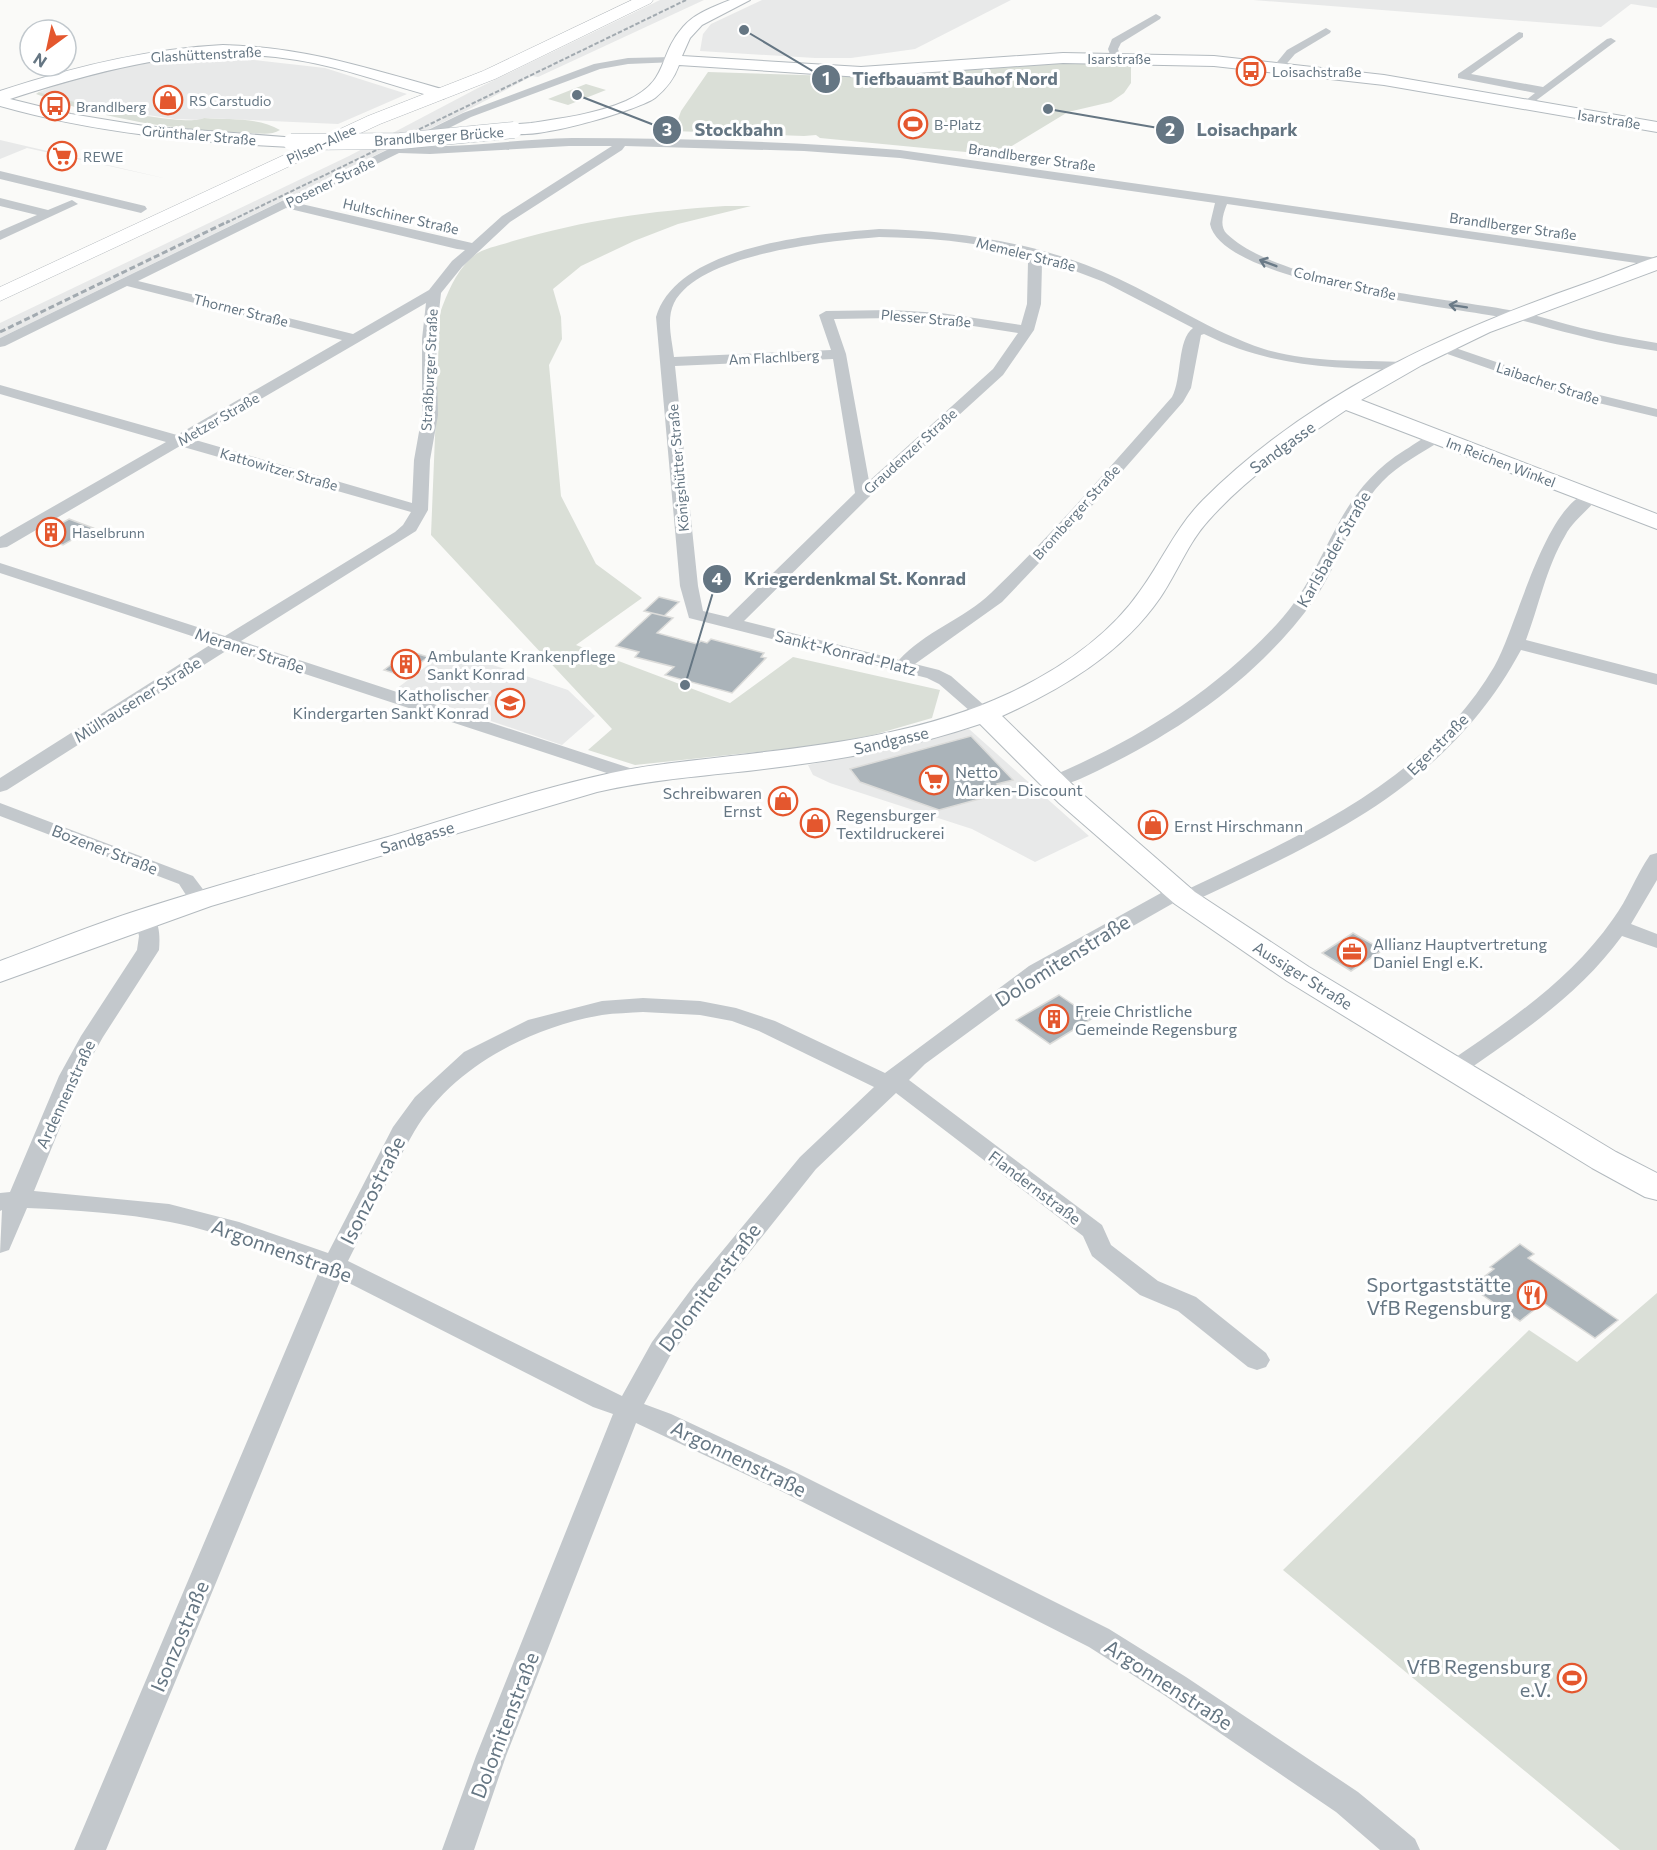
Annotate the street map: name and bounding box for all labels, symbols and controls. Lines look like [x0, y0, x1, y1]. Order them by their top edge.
north arrow [18, 18, 78, 78]
street label: Glashüttenstraße [150, 43, 262, 65]
text: N [29, 50, 50, 72]
street label: Isarstraße [1087, 50, 1151, 67]
bus stop icon: Loisachstraße [1235, 55, 1267, 87]
callout: Tiefbauamt Bauhof Nord [811, 61, 1070, 97]
place label: Loisachstraße [1272, 63, 1361, 80]
text: 1 [822, 67, 830, 89]
text: Tiefbauamt Bauhof Nord [852, 67, 1058, 89]
shop icon: RS Carstudio [152, 84, 184, 116]
bus stop icon: Brandlberg [39, 90, 71, 122]
place label: RS Carstudio [189, 92, 271, 109]
place label: Brandlberg [76, 98, 147, 115]
street label: Isarstraße [1576, 106, 1642, 132]
sports icon: B-Platz [897, 108, 929, 140]
callout: Stockbahn [652, 112, 795, 148]
callout: Loisachpark [1155, 112, 1310, 148]
place label: B-Platz [934, 116, 981, 133]
text: 3 [662, 118, 672, 140]
text: Stockbahn [695, 118, 783, 140]
text: 2 [1165, 118, 1175, 140]
text: Loisachpark [1196, 118, 1298, 140]
street label: Pilsen-Allee [283, 120, 359, 168]
street label: Grünthaler Straße [141, 122, 257, 148]
street label: Brandlberger Brücke [374, 123, 504, 149]
supermarket icon: REWE [46, 140, 78, 172]
street label: Brandlberger Straße [967, 140, 1097, 174]
place label: REWE [83, 148, 123, 165]
street label: Posener Straße [283, 153, 377, 211]
street label: Hultschiner Straße [341, 194, 461, 238]
street label: Brandlberger Straße [1448, 209, 1578, 243]
street label: Memeler Straße [974, 233, 1078, 275]
one-way arrow [1259, 256, 1278, 267]
street label: Colmarer Straße [1292, 263, 1398, 303]
street label: Thorner Straße [192, 290, 290, 330]
one-way arrow [1448, 300, 1468, 311]
street label: Plesser Straße [880, 306, 972, 330]
street label: Straßburger Straße [417, 308, 441, 432]
street label: Am Flachlberg [728, 346, 820, 368]
street label: Laibacher Straße [1494, 358, 1602, 408]
street label: Metzer Straße [174, 389, 262, 449]
street label: Königshütter Straße [664, 403, 692, 533]
street label: Graudenzer Straße [860, 405, 960, 497]
street label: Sandgasse [1246, 417, 1318, 477]
street label: Im Reichen Winkel [1444, 433, 1558, 491]
street label: Kattowitzer Straße [218, 444, 340, 494]
street label: Bromberger Straße [1029, 461, 1123, 563]
street label: Karlsbader Straße [1292, 488, 1374, 610]
building icon: Haselbrunn [35, 516, 67, 548]
place label: Haselbrunn [72, 524, 145, 541]
callout: Kriegerdenkmal St. Konrad [702, 561, 978, 597]
text: 4 [711, 567, 723, 589]
text: Kriegerdenkmal St. Konrad [744, 567, 966, 589]
street label: Meraner Straße [193, 623, 307, 677]
street label: Sankt-Konrad-Platz [773, 625, 919, 679]
place label: Ambulante Krankenpflege Sankt Konrad [427, 646, 616, 683]
building icon: Ambulante Krankenpflege Sankt Konrad [390, 648, 422, 680]
street label: Mülhausener Straße [70, 652, 204, 746]
place label: Katholischer Kindergarten Sankt Konrad [293, 685, 490, 722]
school or university icon: Katholischer Kindergarten Sankt Konrad [494, 687, 526, 719]
street label: Egerstraße [1402, 709, 1472, 779]
street label: Sandgasse [852, 722, 930, 758]
place label: Netto Marken-Discount [955, 762, 1083, 799]
supermarket icon: Netto Marken-Discount [918, 764, 950, 796]
place label: Schreibwaren Ernst [663, 783, 762, 820]
shop icon: Schreibwaren Ernst [767, 785, 799, 817]
place label: Regensburger Textildruckerei [836, 805, 945, 842]
shop icon: Regensburger Textildruckerei [799, 807, 831, 839]
shop icon: Ernst Hirschmann [1137, 809, 1169, 841]
place label: Ernst Hirschmann [1174, 816, 1303, 835]
street label: Sandgasse [378, 817, 456, 857]
street label: Bozener Straße [49, 820, 161, 878]
street label: Dolomitenstraße [990, 909, 1134, 1011]
place label: Allianz Hauptvertretung Daniel Engl e.K. [1373, 934, 1547, 971]
office icon: Allianz Hauptvertretung Daniel Engl e.K. [1336, 936, 1368, 968]
street label: Aussiger Straße [1250, 937, 1356, 1013]
place label: Freie Christliche Gemeinde Regensburg [1075, 1001, 1237, 1038]
building icon: Freie Christliche Gemeinde Regensburg [1038, 1003, 1070, 1035]
street label: Ardennenstraße [32, 1037, 98, 1151]
street label: Isonzostraße [335, 1132, 409, 1248]
street label: Flandernstraße [985, 1146, 1085, 1228]
street label: Argonnenstraße [209, 1214, 355, 1286]
street label: Dolomitenstraße [653, 1218, 765, 1356]
place label: Sportgaststätte VfB Regensburg [1366, 1272, 1511, 1319]
restaurant icon: Sportgaststätte VfB Regensburg [1516, 1279, 1548, 1311]
street label: Argonnenstraße [667, 1415, 811, 1501]
street label: Isonzostraße [145, 1577, 213, 1695]
street label: Argonnenstraße [1101, 1634, 1237, 1734]
street label: Dolomitenstraße [465, 1649, 543, 1801]
place label: VfB Regensburg e.V. [1407, 1654, 1551, 1701]
sports icon: VfB Regensburg e.V. [1556, 1662, 1588, 1694]

